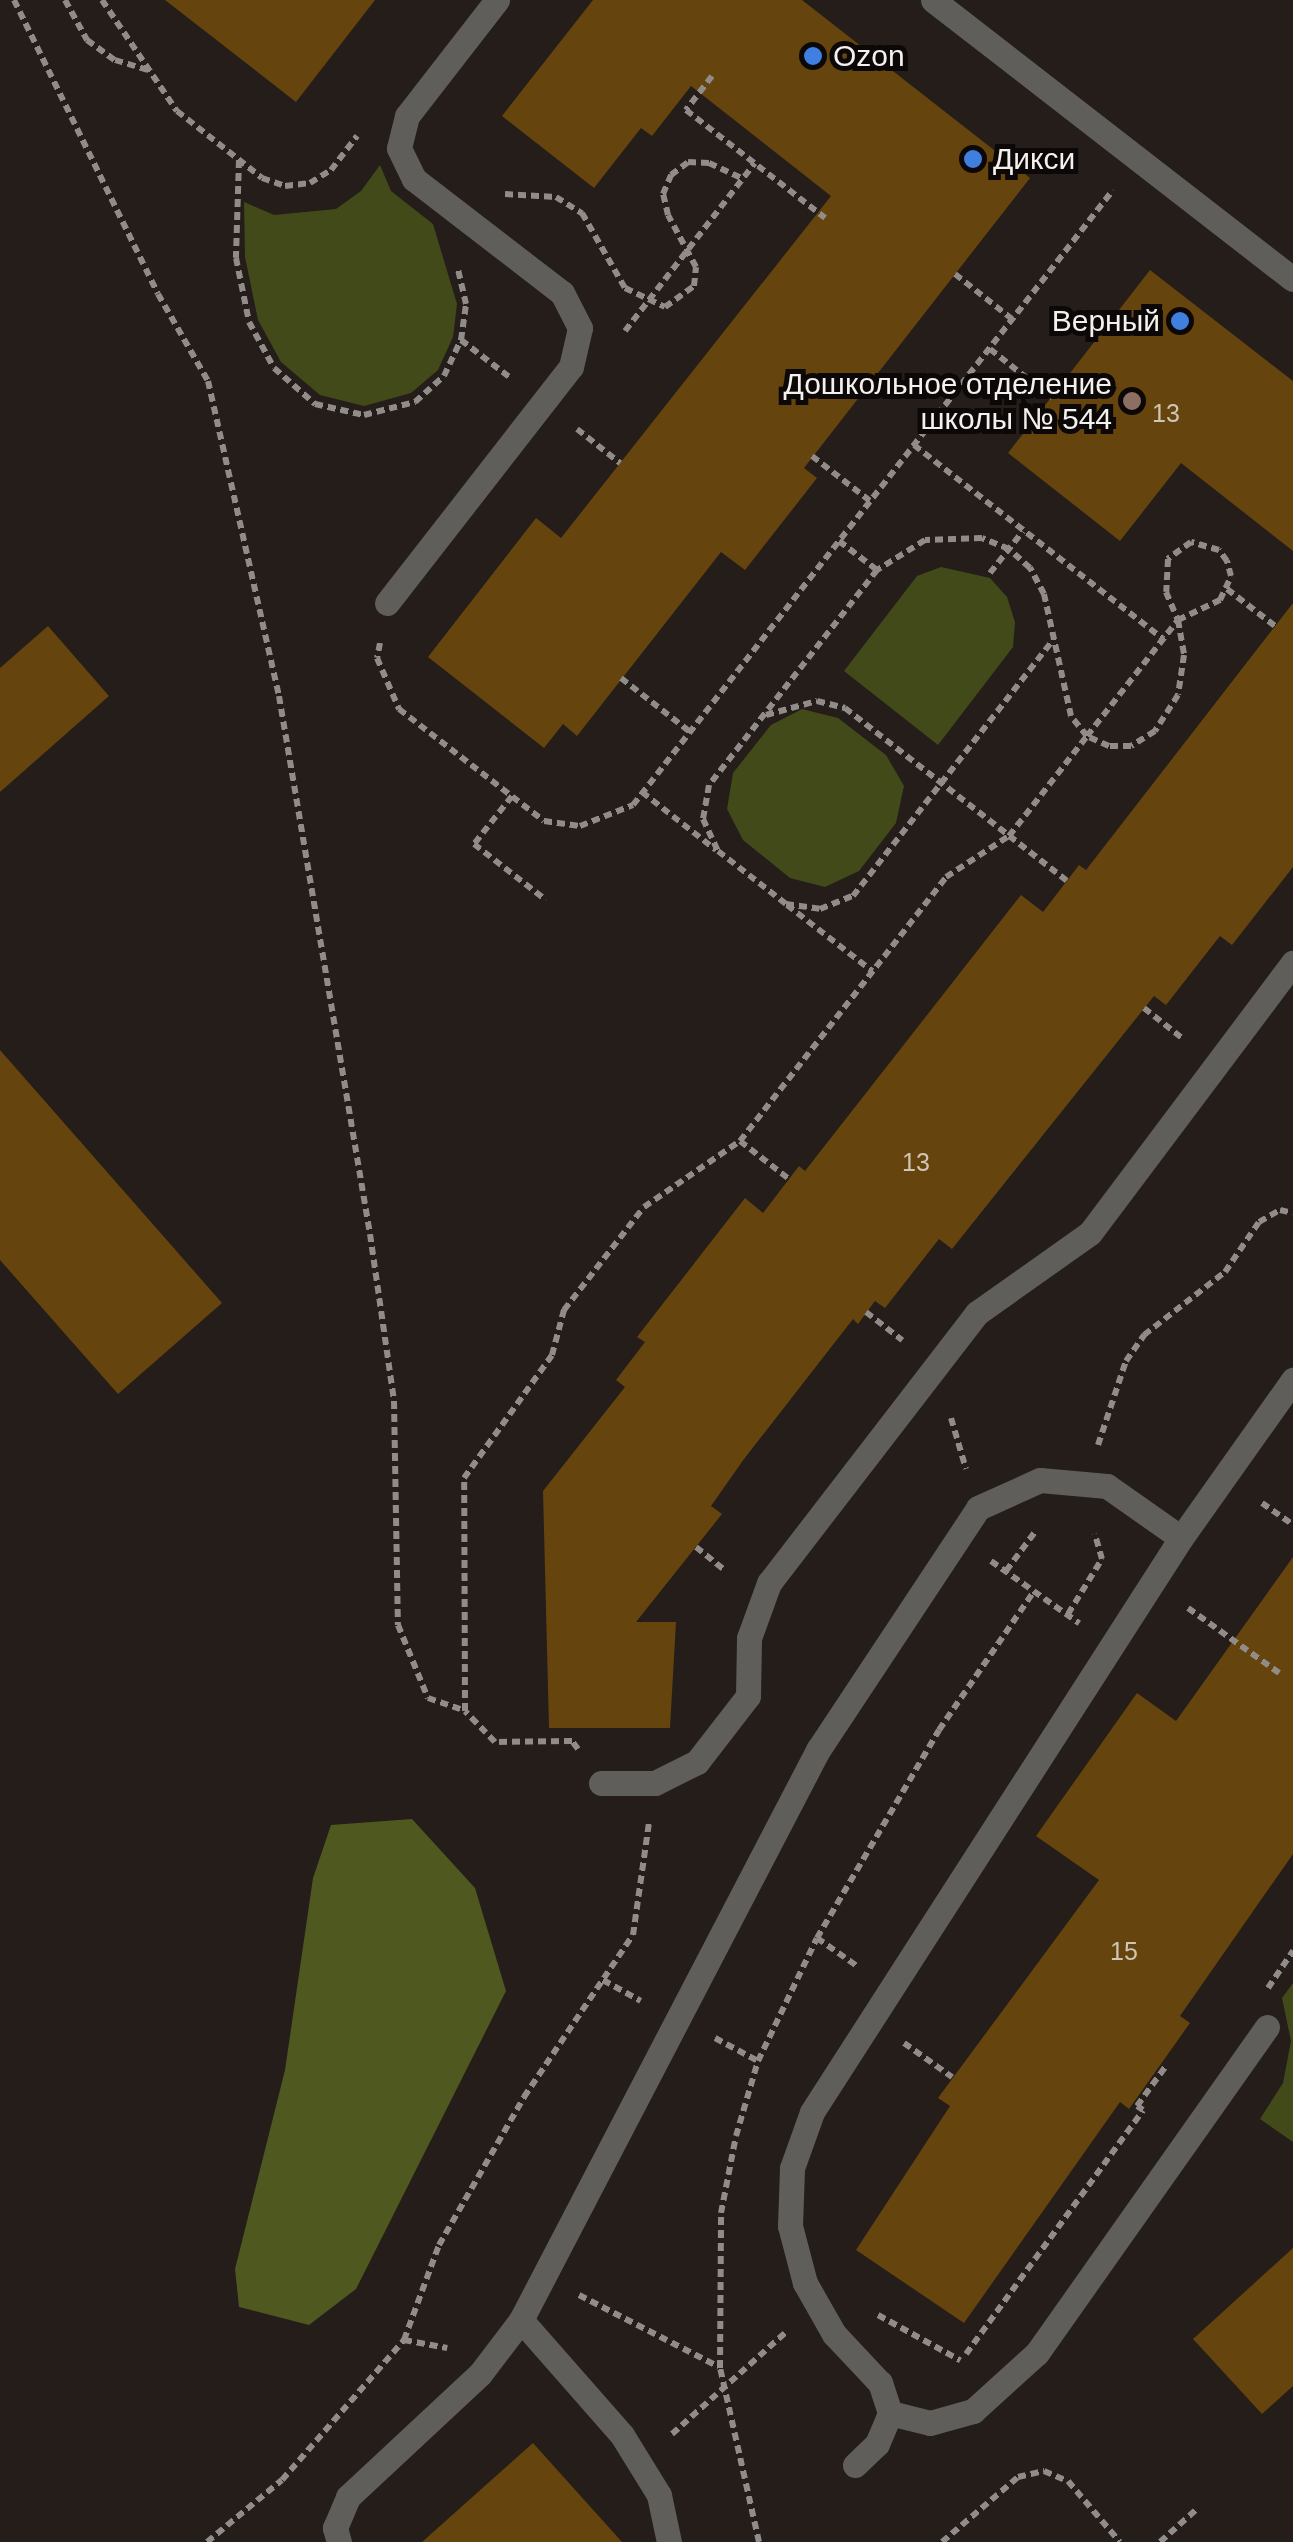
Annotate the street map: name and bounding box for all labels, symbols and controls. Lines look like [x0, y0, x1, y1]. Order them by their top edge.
place label: Ozon [833, 38, 905, 74]
marker: Ozon [802, 45, 824, 67]
place label: Дикси [993, 141, 1075, 177]
marker: Дикси [962, 148, 984, 170]
place label: Верный [1052, 303, 1160, 339]
marker: Верный [1169, 310, 1191, 332]
place label: Дошкольное отделение школы № 544 [784, 366, 1112, 436]
marker: Дошкольное отделение школы № 544 [1121, 390, 1143, 412]
house number: 13 [1152, 398, 1180, 428]
house number: 13 [902, 1147, 930, 1177]
house number: 15 [1110, 1936, 1138, 1966]

